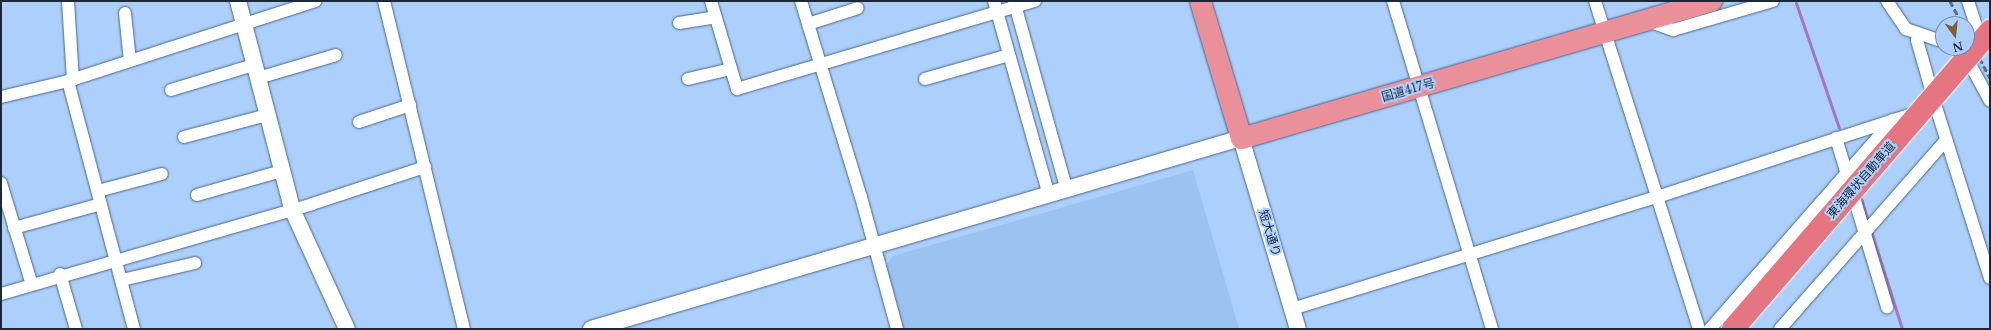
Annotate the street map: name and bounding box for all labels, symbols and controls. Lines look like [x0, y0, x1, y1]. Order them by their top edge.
north arrow [1935, 16, 1975, 56]
text: N [1951, 39, 1965, 55]
street label: 国道417号 [1380, 76, 1436, 104]
street label: 東海環状自動車道 [1824, 139, 1898, 221]
street label: 短大通り [1256, 208, 1284, 258]

